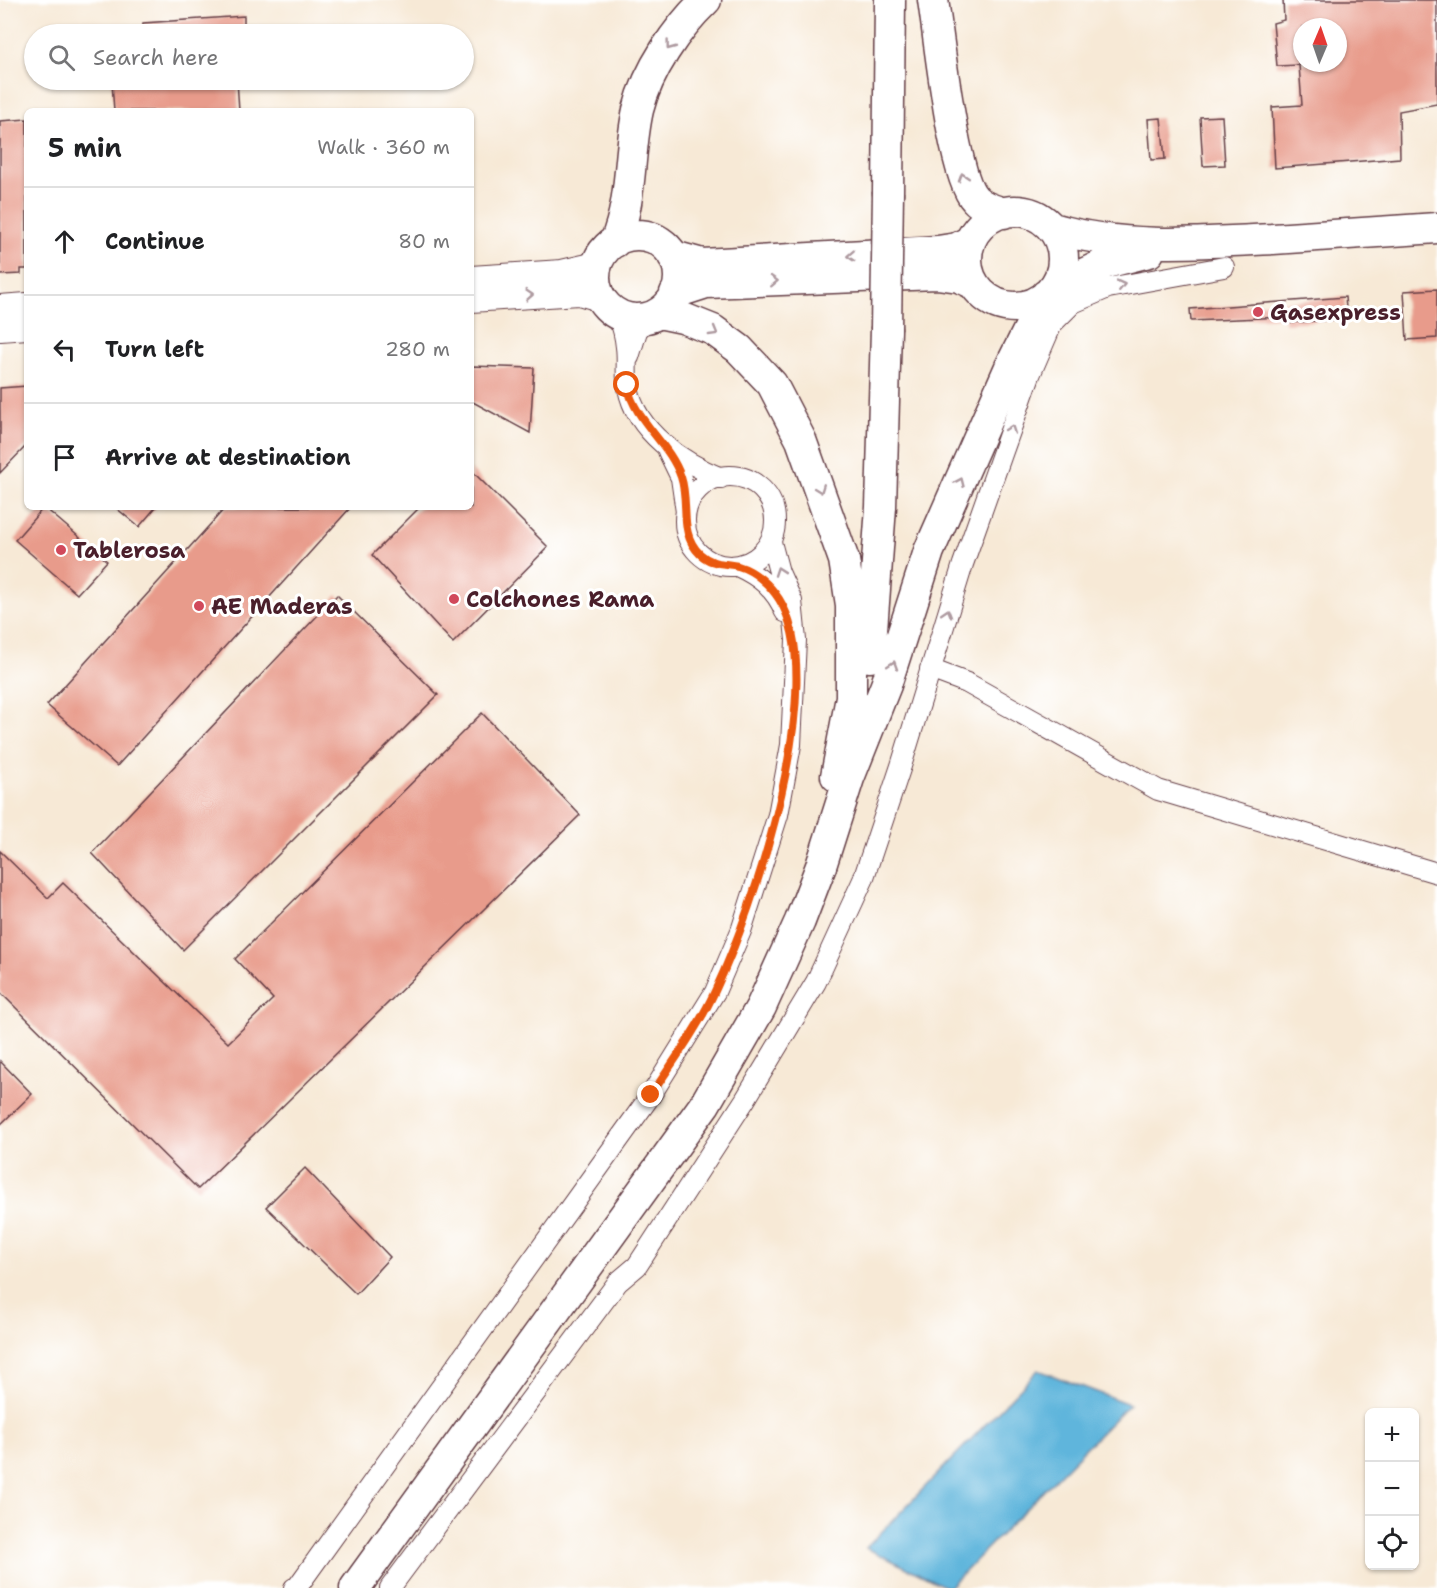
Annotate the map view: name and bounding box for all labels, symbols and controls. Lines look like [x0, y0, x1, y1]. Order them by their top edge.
north arrow [1293, 18, 1347, 72]
search box [24, 24, 474, 90]
one-way arrow [666, 39, 677, 50]
icon: search [45, 41, 78, 74]
text: Search here [93, 43, 219, 72]
text: 5 min [48, 130, 122, 165]
text: Walk · 360 m [317, 134, 450, 160]
one-way arrow [958, 172, 970, 183]
icon: ahead [48, 225, 81, 258]
text: Continue [105, 227, 205, 256]
text: 80 m [398, 228, 450, 254]
one-way arrow [846, 249, 855, 262]
one-way arrow [770, 274, 779, 287]
one-way arrow [1116, 279, 1126, 292]
one-way arrow [525, 289, 534, 302]
place label: Gasexpress [1270, 298, 1401, 327]
marker: Gasexpress [1251, 305, 1265, 319]
one-way arrow [708, 324, 718, 336]
icon: left [48, 333, 81, 366]
text: Turn left [105, 335, 204, 364]
text: 280 m [385, 336, 450, 362]
route start [613, 371, 639, 397]
one-way arrow [1003, 424, 1016, 435]
icon: arrive [48, 441, 81, 474]
text: Arrive at destination [105, 443, 351, 472]
one-way arrow [952, 477, 964, 488]
one-way arrow [813, 483, 825, 494]
place label: Tablerosa [73, 536, 185, 565]
marker: Tablerosa [54, 543, 68, 557]
one-way arrow [774, 566, 787, 576]
place label: Colchones Rama [466, 585, 654, 614]
place label: AE Maderas [211, 592, 353, 621]
marker: Colchones Rama [447, 592, 461, 606]
marker: AE Maderas [192, 599, 206, 613]
one-way arrow [940, 609, 952, 619]
one-way arrow [886, 660, 898, 671]
route end [637, 1081, 663, 1107]
map controls [1365, 1408, 1419, 1570]
button: + [1365, 1408, 1419, 1462]
button: − [1365, 1462, 1419, 1516]
button: locate [1365, 1516, 1419, 1570]

